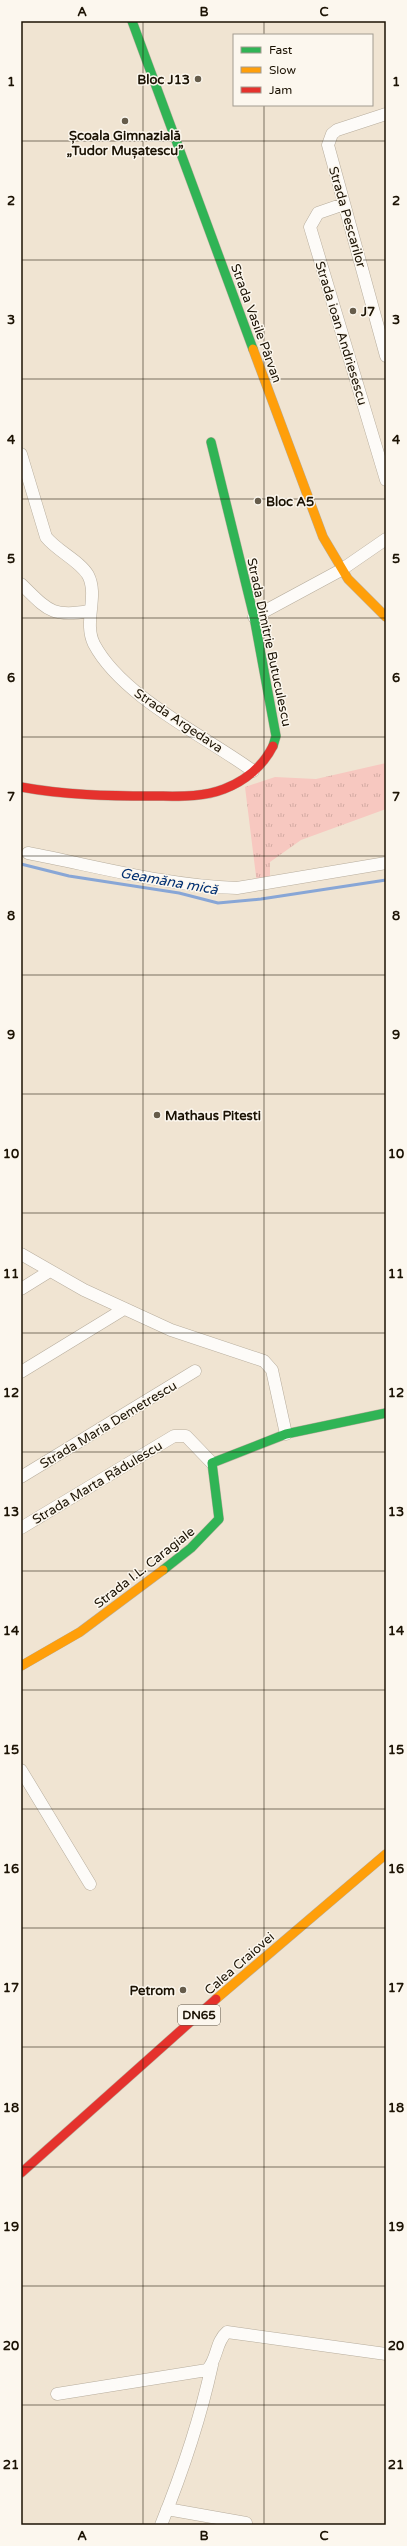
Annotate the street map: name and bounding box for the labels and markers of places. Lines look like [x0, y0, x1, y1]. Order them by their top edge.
place label: Bloc J13 [137, 72, 190, 88]
marker: Bloc J13 [193, 74, 203, 84]
marker: Școala Gimnazială „Tudor Mușatescu” [120, 116, 130, 126]
place label: Școala Gimnazială „Tudor Mușatescu” [67, 128, 184, 159]
place label: J7 [360, 304, 375, 320]
marker: J7 [348, 306, 358, 316]
place label: Bloc A5 [266, 494, 314, 510]
marker: Bloc A5 [253, 496, 263, 506]
place label: Mathaus Pitesti [165, 1108, 261, 1124]
marker: Mathaus Pitesti [152, 1110, 162, 1120]
place label: Petrom [129, 1983, 175, 1999]
marker: Petrom [178, 1985, 188, 1995]

